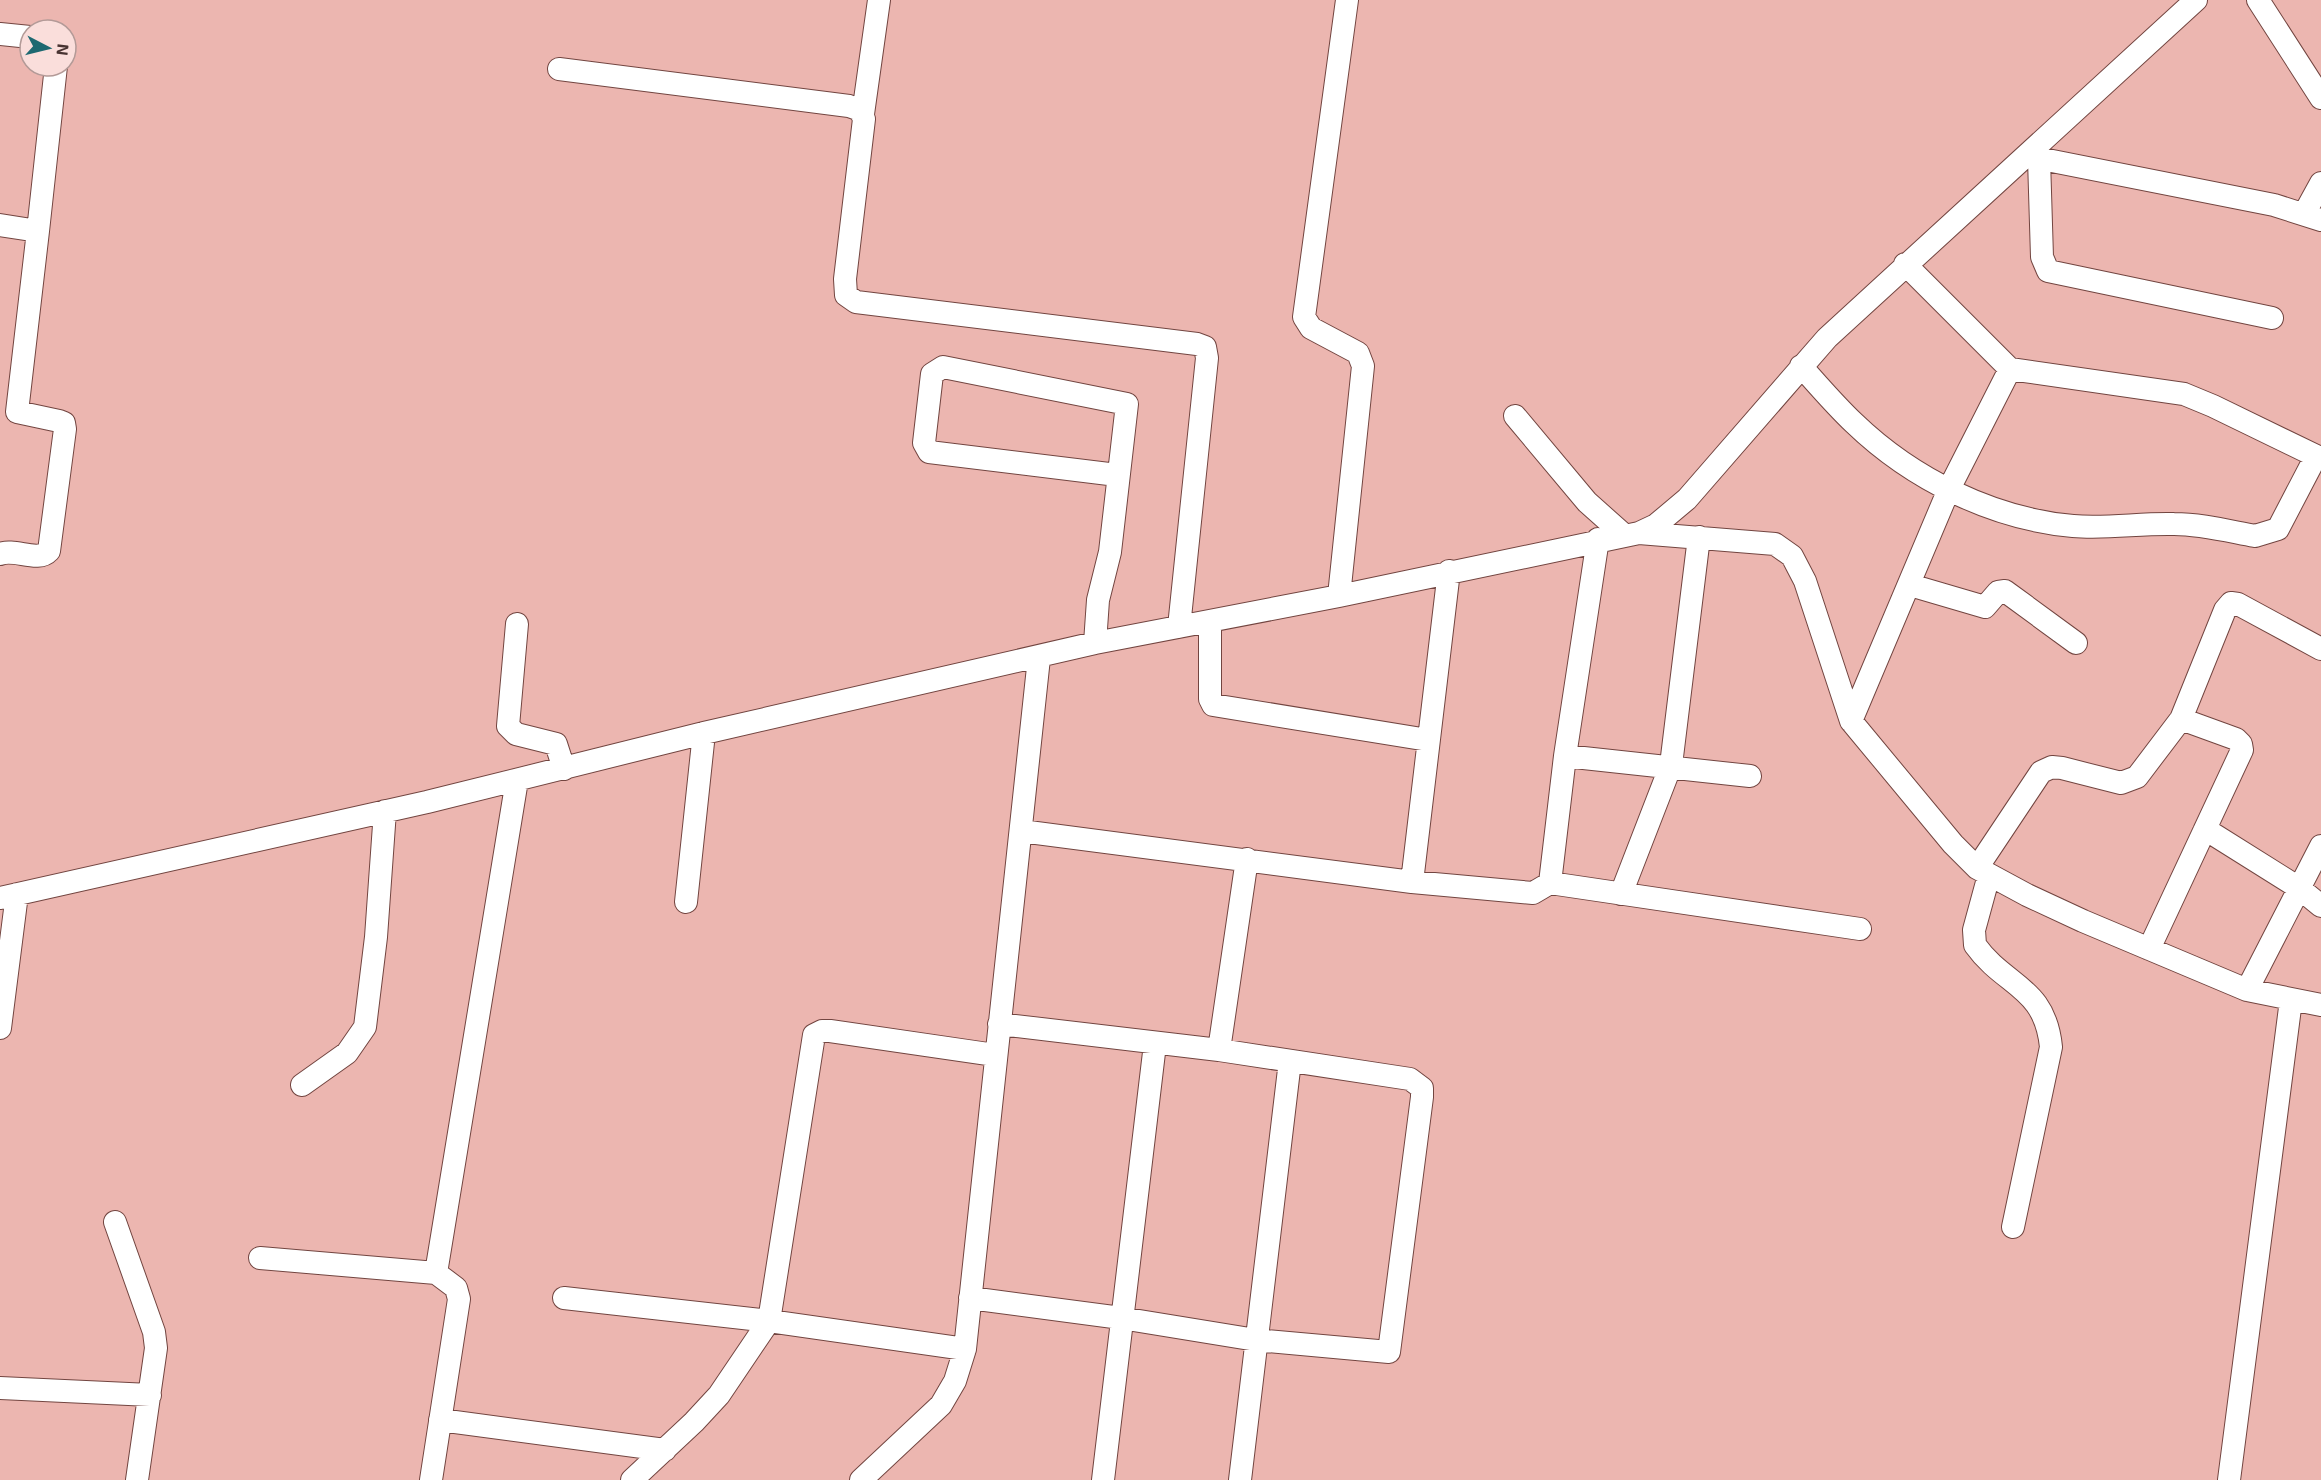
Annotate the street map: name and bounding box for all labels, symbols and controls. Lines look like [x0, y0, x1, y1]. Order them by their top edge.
north arrow [18, 18, 78, 78]
text: N [53, 43, 74, 57]

